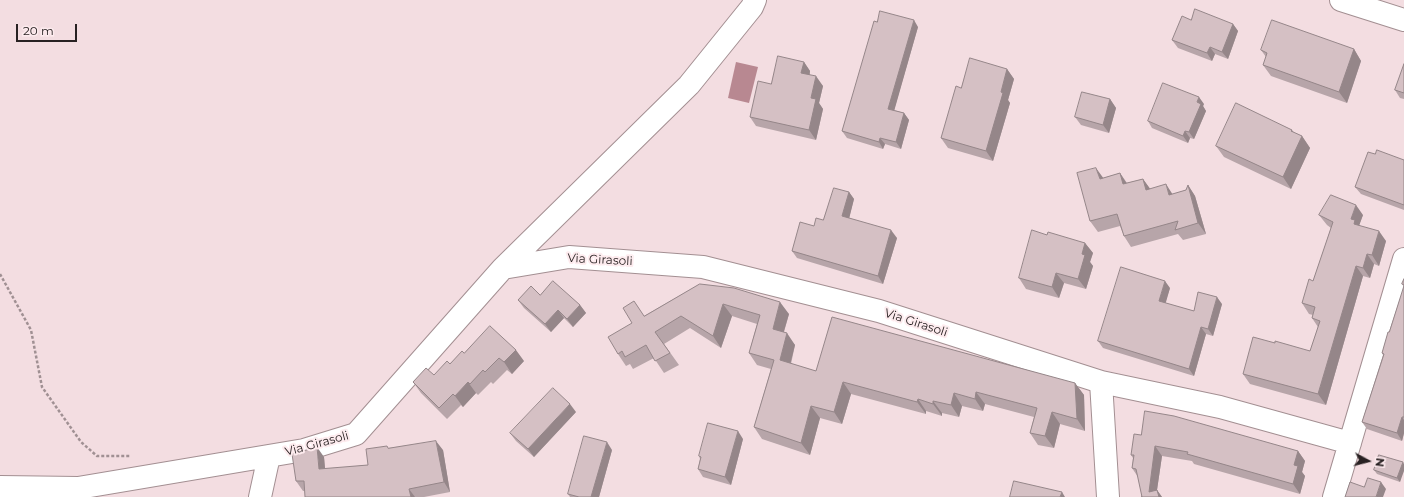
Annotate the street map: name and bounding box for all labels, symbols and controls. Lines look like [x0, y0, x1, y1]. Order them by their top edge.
scale bar [18, 16, 79, 42]
text: 20 m [23, 23, 54, 38]
street label: Via Girasoli [567, 251, 633, 269]
street label: Via Girasoli [883, 306, 949, 340]
street label: Via Girasoli [284, 429, 350, 459]
north arrow [1348, 441, 1388, 481]
text: N [1372, 457, 1387, 468]

